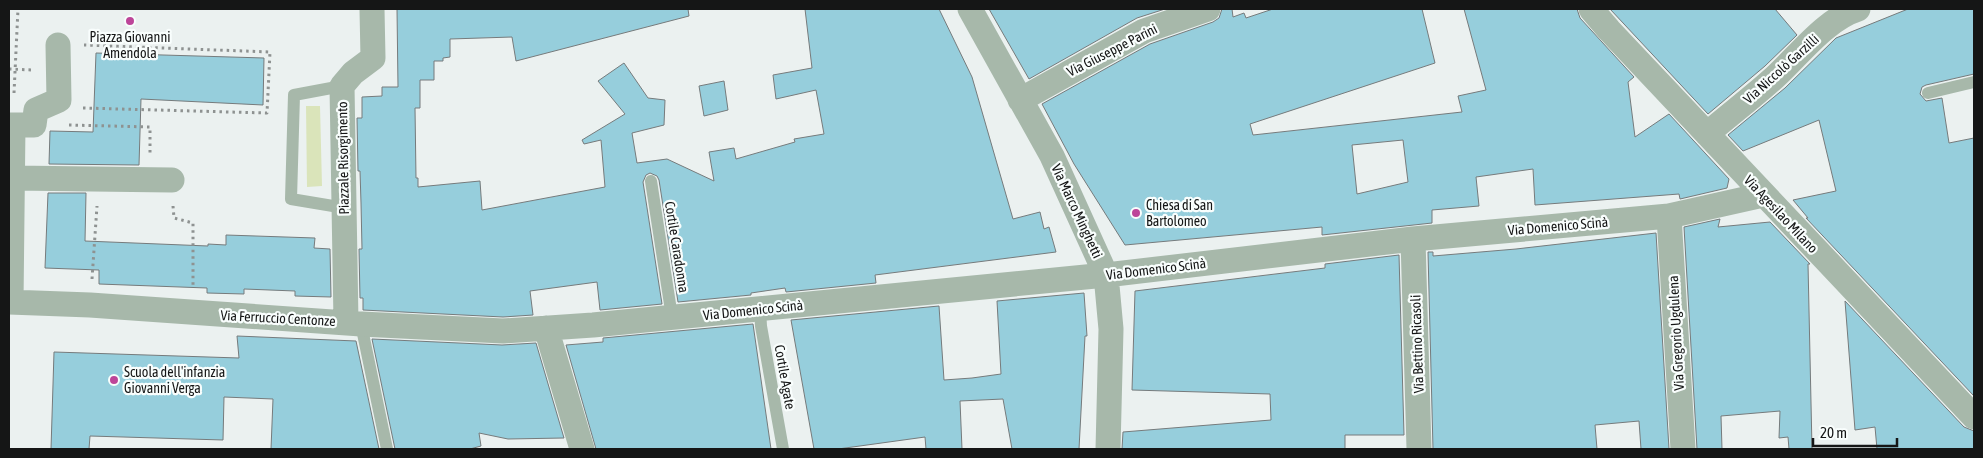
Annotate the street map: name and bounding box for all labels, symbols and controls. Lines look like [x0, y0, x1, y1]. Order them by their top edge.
marker: Piazza Giovanni Amendola [124, 15, 136, 27]
street label: Via Giuseppe Parini [1064, 20, 1160, 80]
place label: Piazza Giovanni Amendola [90, 29, 170, 61]
street label: Via Niccolò Garzilli [1740, 31, 1822, 107]
street label: Piazzale Risorgimento [334, 101, 352, 215]
street label: Via Marco Minghetti [1048, 161, 1106, 261]
street label: Via Agesilao Milano [1741, 172, 1821, 256]
place label: Chiesa di San Bartolomeo [1146, 197, 1213, 229]
street label: Cortile Caradonna [662, 200, 692, 294]
marker: Chiesa di San Bartolomeo [1130, 207, 1142, 219]
street label: Via Domenico Scinà [1507, 214, 1609, 238]
street label: Via Domenico Scinà [1105, 255, 1207, 283]
street label: Via Gregorio Ugdulena [1665, 275, 1687, 391]
street label: Via Bettino Ricasoli [1407, 295, 1427, 393]
street label: Via Domenico Scinà [702, 297, 804, 323]
street label: Via Ferruccio Centonze [220, 307, 336, 329]
street label: Cortile Agate [771, 343, 799, 411]
place label: Scuola dell'infanzia Giovanni Verga [124, 364, 225, 396]
marker: Scuola dell'infanzia Giovanni Verga [108, 374, 120, 386]
scale bar [1813, 416, 1897, 448]
text: 20 m [1820, 424, 1847, 441]

